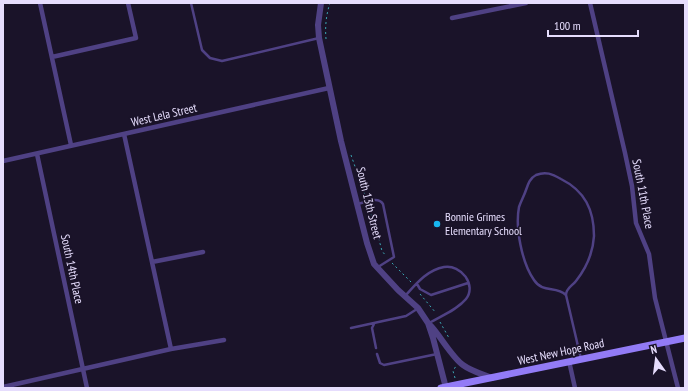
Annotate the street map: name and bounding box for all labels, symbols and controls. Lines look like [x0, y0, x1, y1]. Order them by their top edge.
scale bar [548, 12, 638, 38]
text: 100 m [554, 18, 581, 33]
street label: West Lela Street [130, 100, 199, 129]
street label: South 11th Place [629, 158, 658, 230]
street label: South 13th Street [353, 165, 386, 241]
place label: Bonnie Grimes Elementary School [445, 209, 522, 238]
marker: Bonnie Grimes Elementary School [432, 219, 442, 229]
street label: South 14th Place [58, 233, 87, 305]
street label: West New Hope Road [516, 335, 606, 368]
north arrow [636, 339, 676, 379]
text: N [649, 342, 658, 357]

